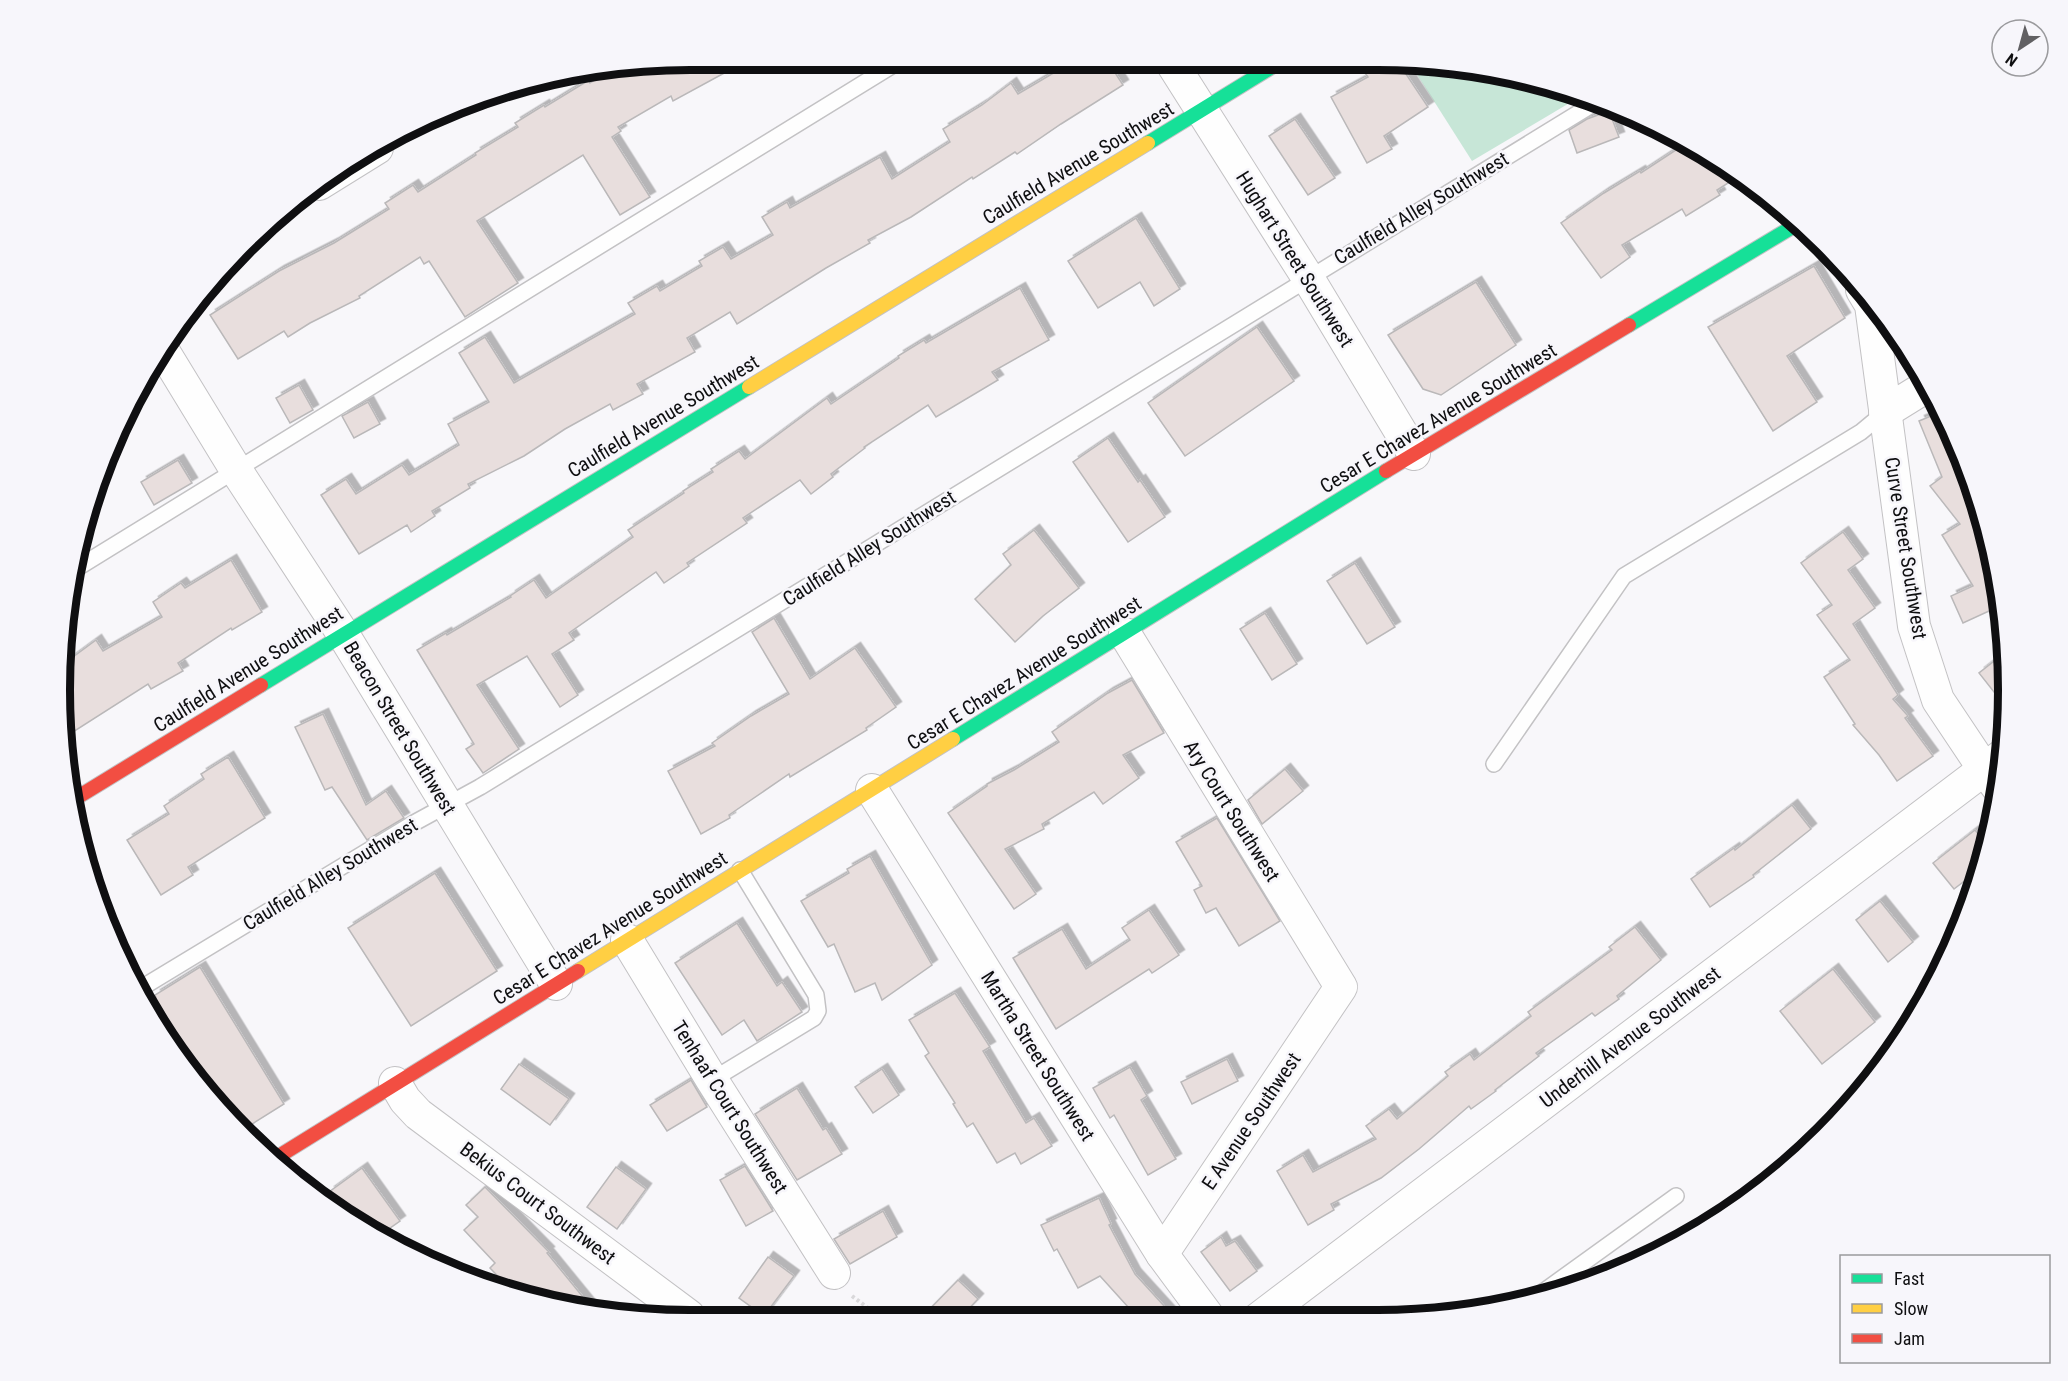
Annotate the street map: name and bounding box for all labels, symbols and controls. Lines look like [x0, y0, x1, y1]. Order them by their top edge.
north arrow [1990, 18, 2050, 78]
text: N [2002, 49, 2021, 70]
street label: Caulfield Avenue Southwest [978, 96, 1178, 230]
street label: Caulfield Alley Southwest [1329, 146, 1513, 270]
street label: Hughart Street Southwest [1231, 167, 1359, 351]
street label: Cesar E Chavez Avenue Southwest [1315, 338, 1561, 498]
street label: Caulfield Avenue Southwest [563, 349, 763, 483]
street label: Curve Street Southwest [1880, 455, 1932, 641]
street label: Caulfield Alley Southwest [778, 485, 960, 611]
street label: Cesar E Chavez Avenue Southwest [903, 591, 1146, 755]
street label: Caulfield Avenue Southwest [149, 601, 347, 737]
street label: Beacon Street Southwest [339, 637, 461, 819]
street label: Ary Court Southwest [1179, 736, 1285, 886]
street label: Caulfield Alley Southwest [238, 812, 422, 936]
street label: Cesar E Chavez Avenue Southwest [489, 846, 732, 1010]
street label: Underhill Avenue Southwest [1535, 961, 1725, 1113]
street label: Martha Street Southwest [976, 967, 1100, 1145]
street label: Tenhaaf Court Southwest [667, 1016, 793, 1198]
street label: E Avenue Southwest [1196, 1048, 1306, 1194]
street label: Bekius Court Southwest [456, 1137, 621, 1269]
legend [1840, 1255, 2050, 1363]
text: Fast [1894, 1268, 1925, 1289]
text: Slow [1894, 1298, 1929, 1319]
text: Jam [1894, 1328, 1925, 1349]

